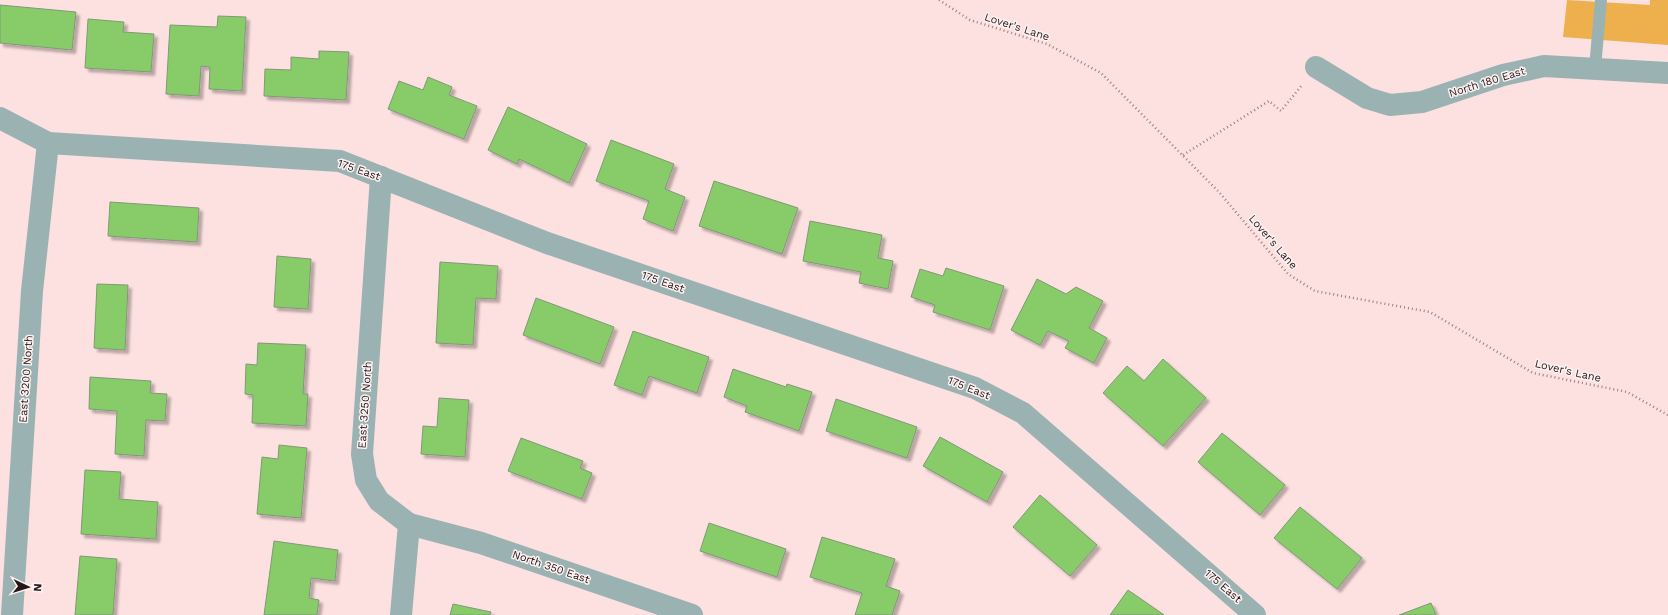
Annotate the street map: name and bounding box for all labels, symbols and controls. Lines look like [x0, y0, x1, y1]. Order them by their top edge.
street label: Lover's Lane [983, 10, 1051, 44]
street label: North 180 East [1447, 64, 1527, 100]
street label: 175 East [336, 157, 382, 183]
street label: Lover's Lane [1246, 212, 1300, 272]
street label: 175 East [640, 269, 686, 295]
street label: East 3200 North [16, 335, 36, 423]
street label: Lover's Lane [1534, 357, 1602, 385]
street label: East 3250 North [355, 361, 375, 449]
street label: 175 East [946, 374, 992, 402]
street label: North 350 East [511, 548, 592, 586]
north arrow [8, 567, 48, 607]
street label: 175 East [1202, 567, 1244, 606]
text: N [31, 583, 44, 592]

